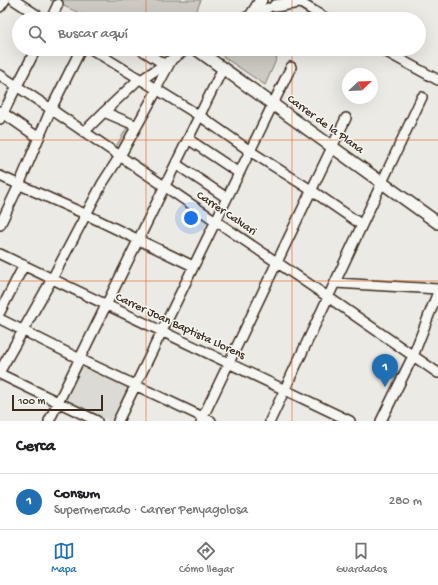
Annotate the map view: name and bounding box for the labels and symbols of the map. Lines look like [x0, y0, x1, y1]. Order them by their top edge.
north arrow [342, 68, 378, 104]
street label: Carrer de la Plana [284, 92, 366, 158]
street label: Carrer Calvari [193, 189, 259, 239]
your location [181, 208, 201, 228]
street label: Carrer Joan Baptista Llorens [113, 291, 248, 364]
pin: 1 [372, 354, 398, 387]
scale bar [12, 393, 103, 412]

